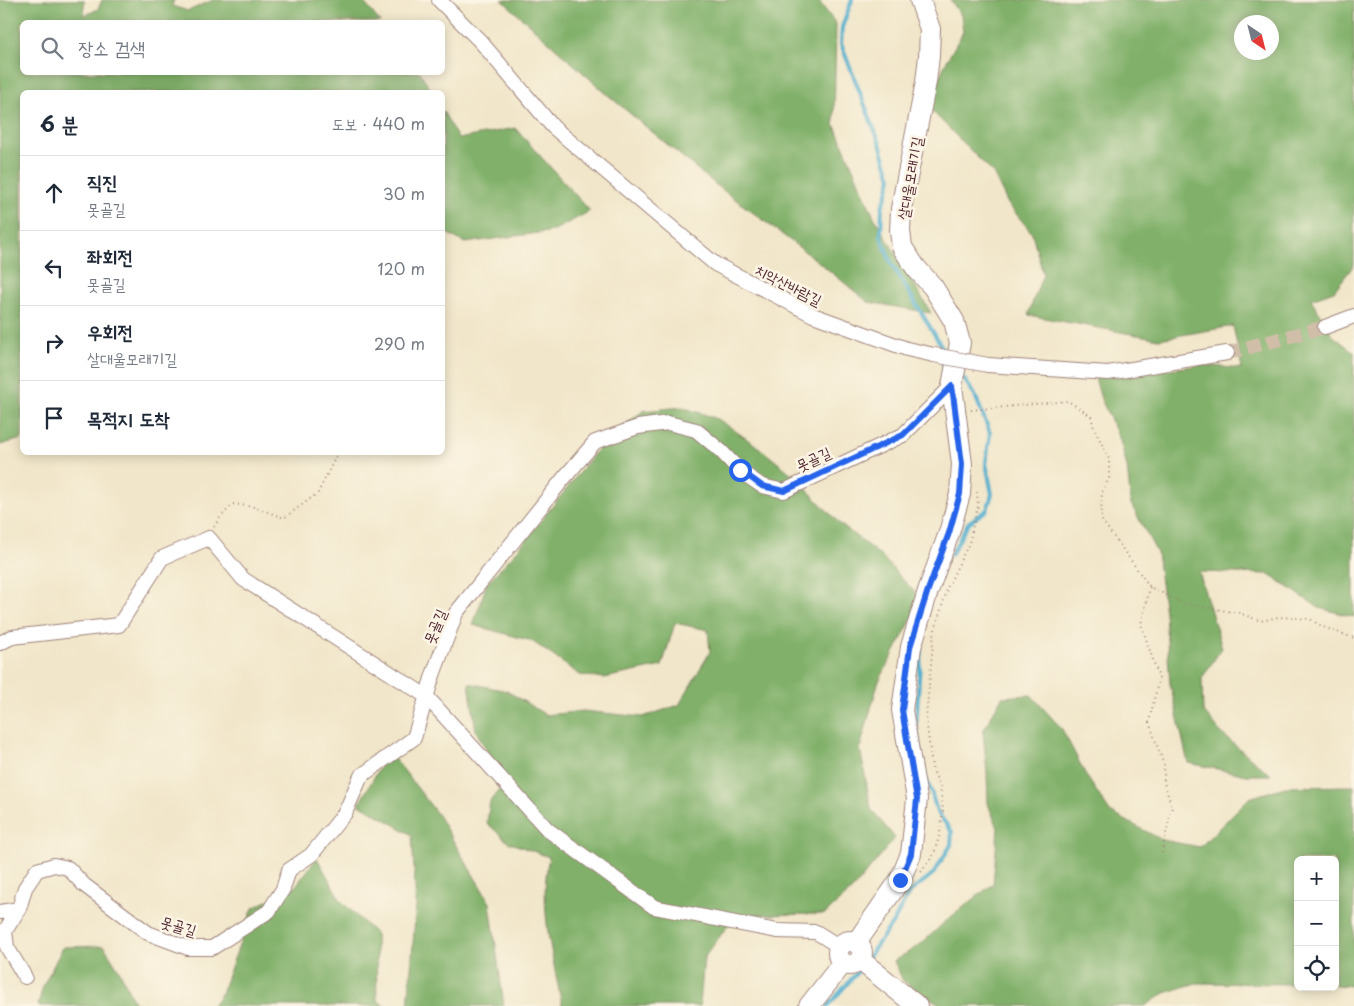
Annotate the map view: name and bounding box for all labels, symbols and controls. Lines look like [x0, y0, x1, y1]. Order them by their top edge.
north arrow [1234, 15, 1279, 60]
search box [20, 20, 445, 75]
text: 장소 검색 [78, 33, 145, 61]
icon: search [38, 34, 66, 62]
text: 6 분 [40, 107, 78, 139]
text: 도보 · 440 m [332, 111, 425, 135]
street label: 살대울모래기길 [890, 134, 928, 222]
text: 직진 [87, 167, 118, 195]
icon: ahead [40, 179, 68, 207]
text: 30 m [383, 181, 425, 205]
text: 못골길 [87, 196, 126, 220]
text: 좌회전 [87, 242, 133, 270]
icon: left [40, 254, 68, 282]
text: 120 m [378, 256, 425, 280]
street label: 치악산바람길 [752, 257, 826, 311]
text: 못골길 [87, 271, 126, 295]
text: 우회전 [87, 317, 133, 345]
icon: right [40, 329, 68, 357]
text: 290 m [374, 331, 425, 355]
text: 살대울모래기길 [87, 346, 177, 370]
icon: arrive [40, 404, 68, 432]
text: 목적지 도착 [87, 404, 170, 432]
street label: 못골길 [792, 440, 834, 476]
route start [729, 459, 752, 482]
street label: 못골길 [416, 605, 452, 647]
map controls [1294, 856, 1339, 991]
button: + [1294, 856, 1339, 901]
route end [889, 869, 912, 892]
button: − [1294, 901, 1339, 946]
street label: 못골길 [158, 909, 200, 941]
button: locate [1294, 946, 1339, 991]

